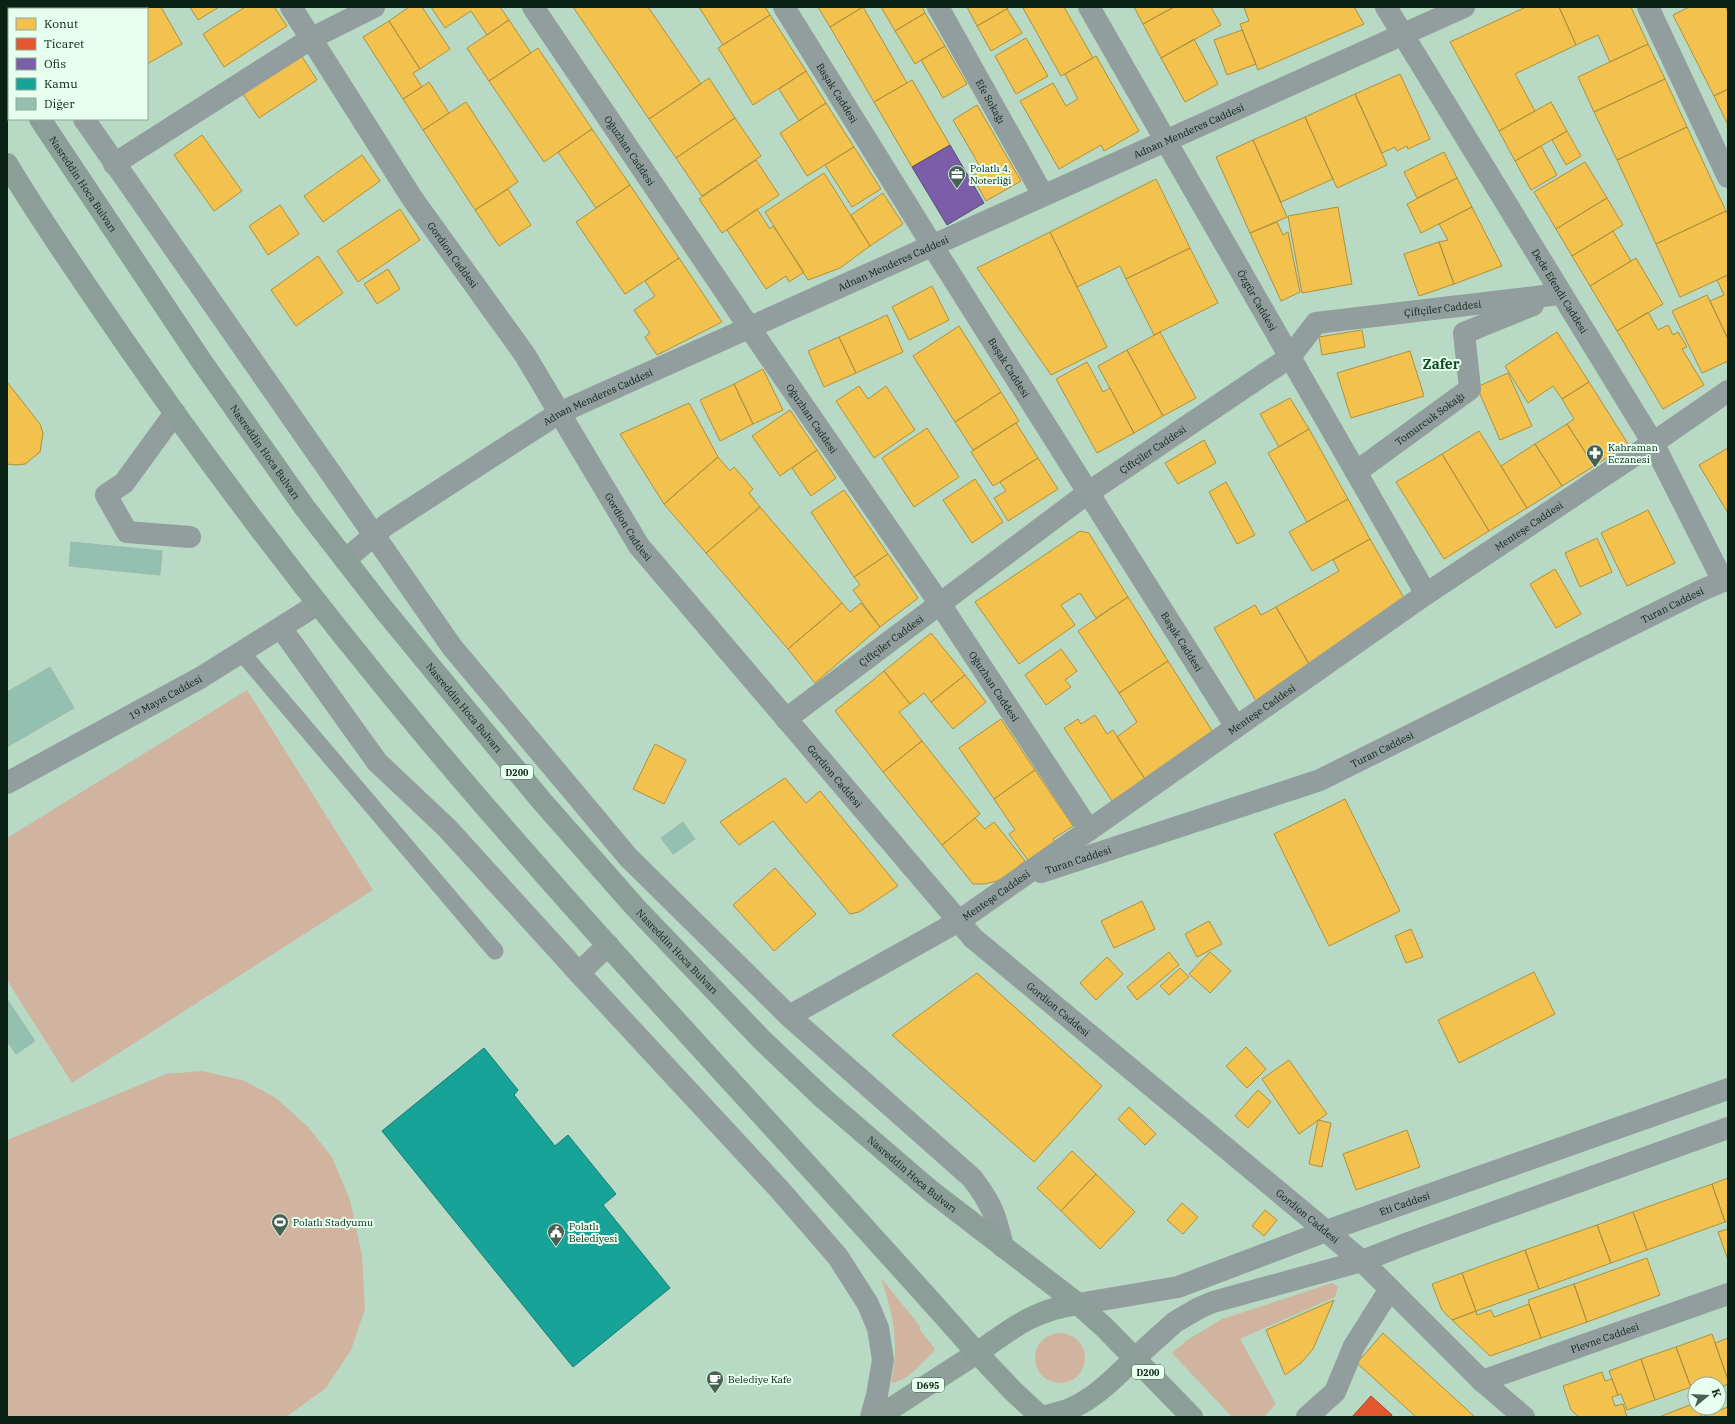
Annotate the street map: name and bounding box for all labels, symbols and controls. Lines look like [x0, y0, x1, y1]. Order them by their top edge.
legend [8, 8, 148, 120]
text: Konut [44, 16, 78, 31]
text: Ticaret [44, 36, 84, 51]
text: Ofis [44, 56, 66, 71]
street label: Başak Caddesi [814, 60, 861, 125]
text: Kamu [44, 76, 78, 91]
street label: Efe Sokağı [973, 77, 1008, 126]
text: Diğer [44, 96, 75, 111]
street label: Adnan Menderes Caddesi [1131, 100, 1246, 161]
street label: Oğuzhan Caddesi [602, 113, 658, 188]
street label: Nasreddin Hoca Bulvarı [47, 133, 120, 234]
place label: Polatlı 4. Noterliği [970, 162, 1011, 187]
office icon: Polatlı 4. Noterliği [947, 164, 967, 189]
street label: Gordion Caddesi [425, 219, 481, 290]
street label: Adnan Menderes Caddesi [836, 233, 950, 294]
street label: Dede Efendi Caddesi [1529, 246, 1591, 336]
street label: Özgür Caddesi [1235, 267, 1280, 333]
street label: Çiftçiler Caddesi [1403, 297, 1482, 319]
street label: Başak Caddesi [986, 335, 1033, 400]
district label: Zafer [1422, 355, 1460, 373]
street label: Adnan Menderes Caddesi [540, 365, 655, 428]
street label: Oğuzhan Caddesi [783, 381, 841, 456]
street label: Tomurcuk Sokağı [1392, 389, 1467, 448]
street label: Nasreddin Hoca Bulvarı [228, 402, 303, 502]
street label: Çiftçiler Caddesi [1117, 422, 1188, 476]
place label: Kahraman Eczanesi [1608, 441, 1659, 466]
pharmacy icon: Kahraman Eczanesi [1585, 443, 1605, 468]
street label: Gordion Caddesi [602, 490, 655, 563]
street label: Menteşe Caddesi [1492, 498, 1565, 553]
street label: Turan Caddesi [1638, 584, 1705, 626]
street label: Başak Caddesi [1158, 609, 1206, 674]
street label: Çiftçiler Caddesi [856, 612, 926, 669]
street label: Oğuzhan Caddesi [966, 648, 1022, 724]
street label: Nasreddin Hoca Bulvarı [423, 660, 505, 755]
street label: 19 Mayıs Caddesi [126, 672, 204, 722]
street label: Menteşe Caddesi [1225, 681, 1298, 737]
street label: Turan Caddesi [1348, 728, 1416, 770]
street label: Gordion Caddesi [805, 742, 865, 810]
road number: D200 [501, 765, 533, 779]
street label: Turan Caddesi [1043, 843, 1113, 877]
street label: Menteşe Caddesi [960, 867, 1032, 923]
street label: Nasreddin Hoca Bulvarı [634, 906, 721, 997]
street label: Gordion Caddesi [1024, 979, 1093, 1039]
street label: Nasreddin Hoca Bulvarı [865, 1133, 960, 1215]
street label: Gordion Caddesi [1273, 1186, 1342, 1246]
street label: Eti Caddesi [1377, 1188, 1432, 1218]
sports icon: Polatlı Stadyumu [270, 1212, 290, 1237]
place label: Polatlı Stadyumu [293, 1216, 373, 1229]
place label: Polatlı Belediyesi [569, 1220, 617, 1245]
public building icon: Polatlı Belediyesi [546, 1222, 566, 1247]
street label: Plevne Caddesi [1569, 1320, 1640, 1356]
road number: D200 [1132, 1365, 1164, 1379]
cafe icon: Belediye Kafe [705, 1369, 725, 1394]
place label: Belediye Kafe [728, 1373, 792, 1386]
north arrow [1687, 1376, 1727, 1416]
road number: D695 [912, 1378, 944, 1392]
text: K [1709, 1387, 1725, 1400]

